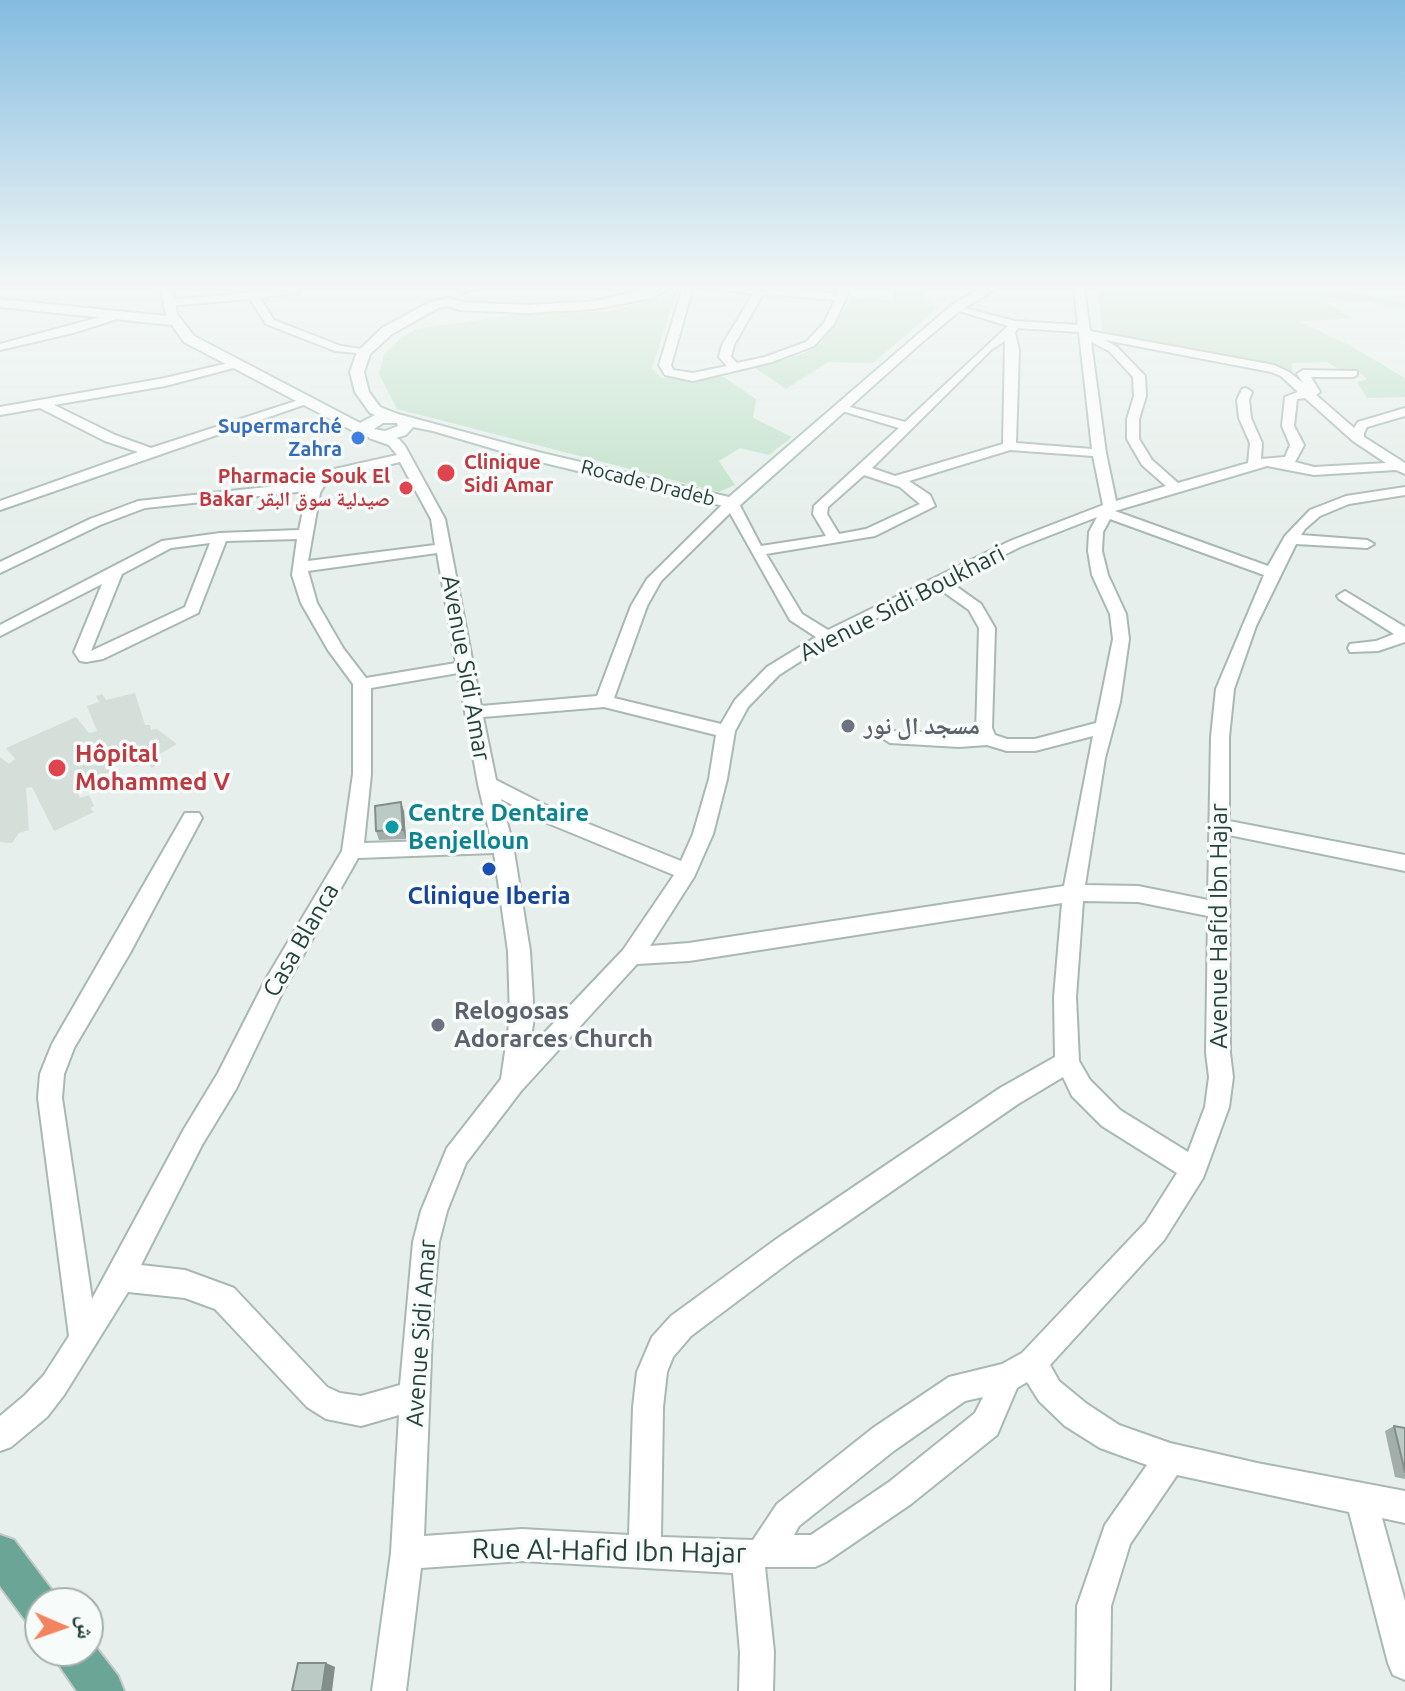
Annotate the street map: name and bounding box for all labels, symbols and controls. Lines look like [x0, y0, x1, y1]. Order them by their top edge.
place label: Supermarché Zahra [218, 414, 342, 461]
marker: Supermarché Zahra [349, 429, 367, 447]
place label: Clinique Sidi Amar [464, 450, 554, 497]
street label: Rocade Dradeb [578, 455, 718, 511]
marker: Clinique Sidi Amar [435, 462, 457, 484]
place label: Pharmacie Souk El Bakar صيدلية سوق البقر [199, 464, 390, 511]
marker: Pharmacie Souk El Bakar صيدلية سوق البقر [397, 479, 415, 497]
street label: Avenue Sidi Boukhari [795, 539, 1009, 667]
street label: Avenue Sidi Amar [436, 573, 496, 763]
place label: مسجد ال نور [864, 712, 980, 740]
marker: مسجد ال نور [839, 717, 857, 735]
place label: Hôpital Mohammed V [75, 740, 230, 796]
marker: Hôpital Mohammed V [46, 757, 68, 779]
place label: Centre Dentaire Benjelloun [408, 799, 589, 855]
street label: Avenue Hafid Ibn Hajar [1205, 803, 1233, 1049]
marker: Centre Dentaire Benjelloun [383, 818, 401, 836]
marker: Clinique Iberia [480, 860, 498, 878]
street label: Casa Blanca [257, 878, 345, 1002]
place label: Clinique Iberia [408, 882, 570, 910]
place label: Relogosas Adorarces Church [454, 997, 653, 1053]
marker: Relogosas Adorarces Church [429, 1016, 447, 1034]
street label: Avenue Sidi Amar [400, 1238, 442, 1428]
street label: Rue Al-Hafid Ibn Hajar [471, 1532, 747, 1570]
north arrow [24, 1587, 104, 1667]
text: ش [74, 1616, 99, 1640]

